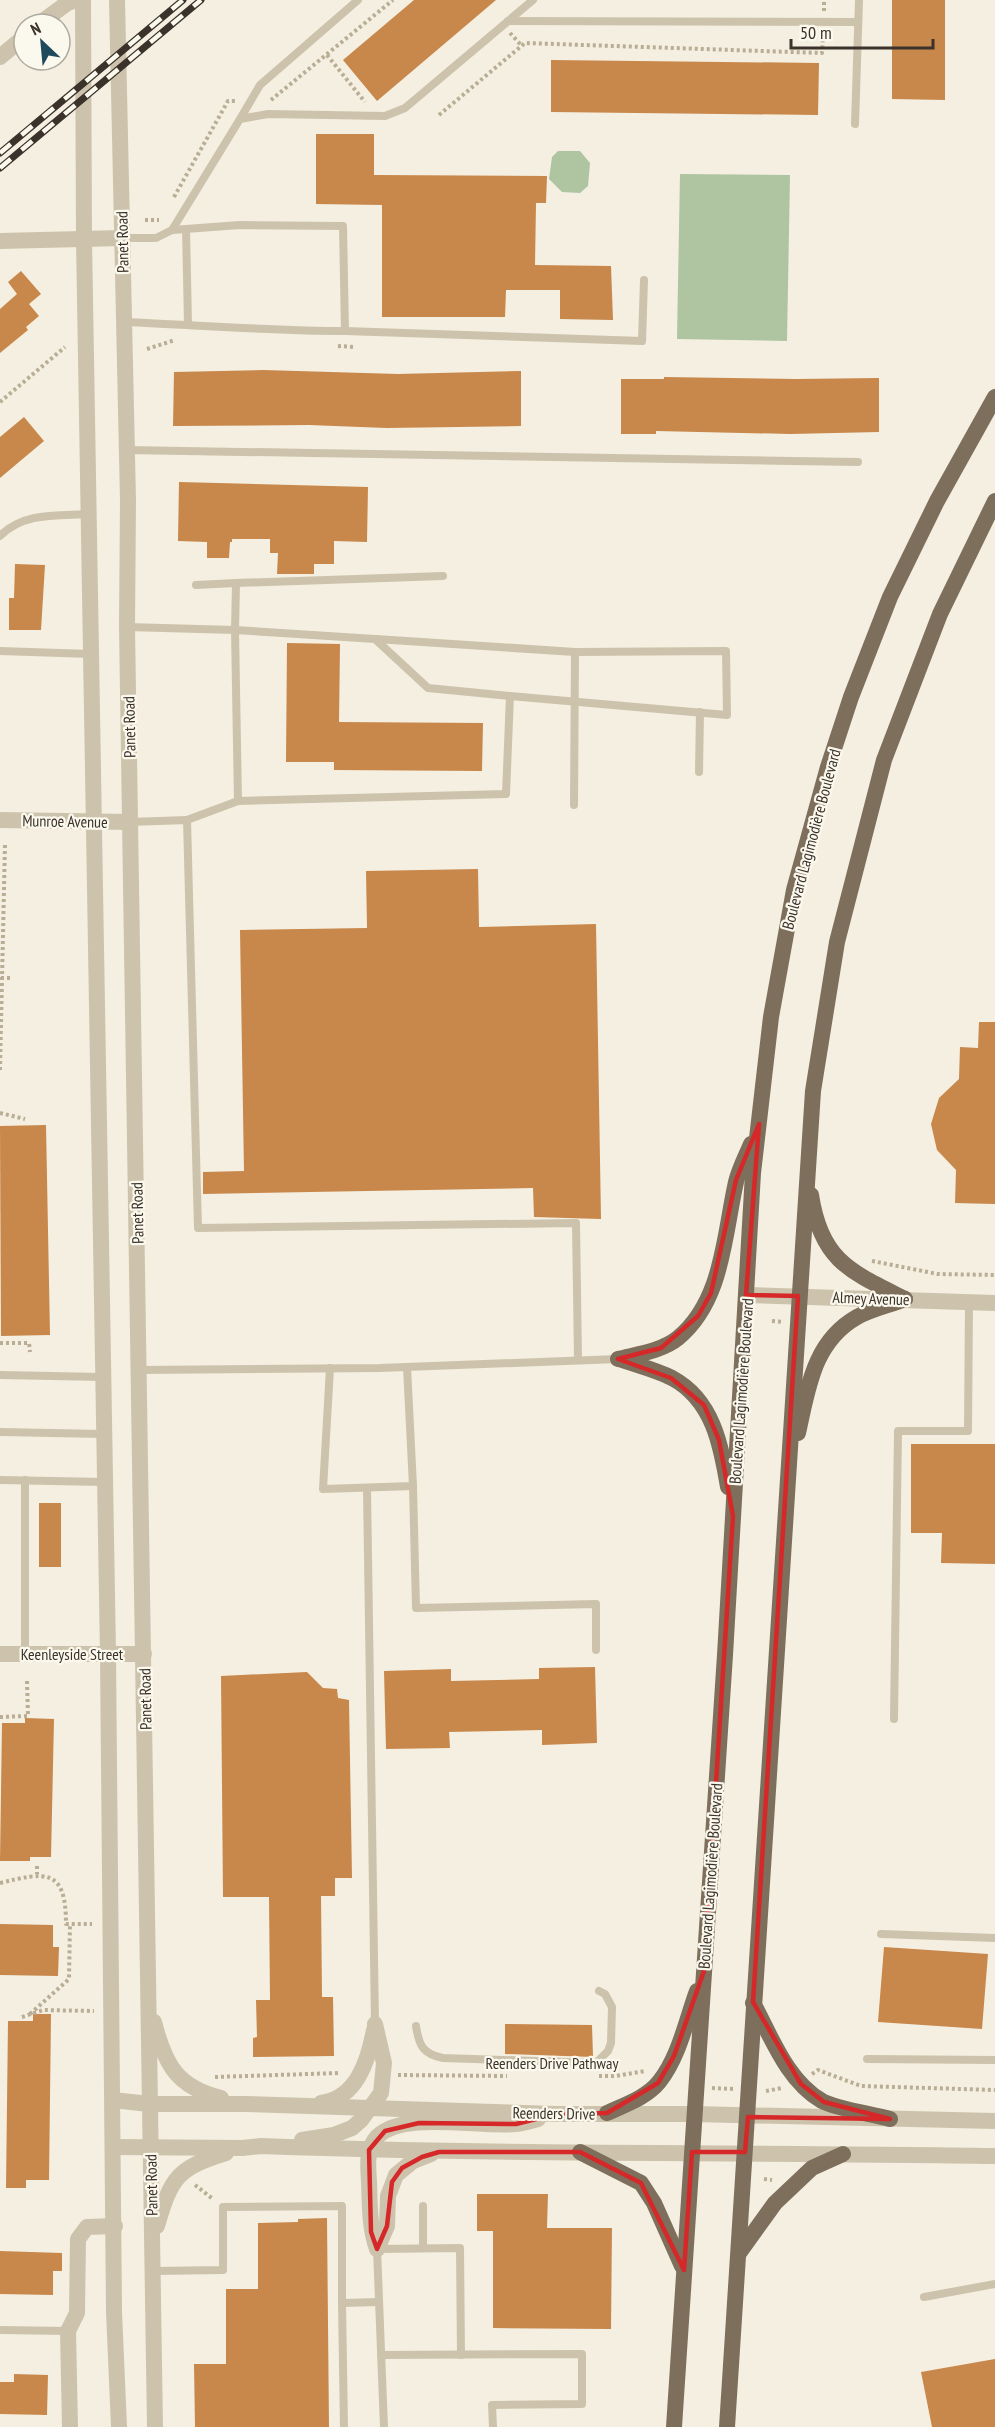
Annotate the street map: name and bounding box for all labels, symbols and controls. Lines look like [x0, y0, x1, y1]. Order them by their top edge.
north arrow [12, 12, 72, 72]
scale bar [791, 12, 934, 50]
text: N [27, 18, 44, 39]
text: 50 m [800, 21, 832, 44]
street label: Panet Road [111, 211, 133, 273]
street label: Panet Road [118, 696, 140, 758]
street label: Boulevard Lagimodière Boulevard [777, 746, 845, 931]
street label: Munroe Avenue [22, 810, 108, 832]
street label: Panet Road [126, 1182, 148, 1244]
street label: Almey Avenue [832, 1287, 910, 1309]
street label: Boulevard Lagimodière Boulevard [725, 1297, 757, 1485]
street label: Keenleyside Street [21, 1644, 124, 1664]
street label: Panet Road [134, 1668, 156, 1730]
street label: Boulevard Lagimodière Boulevard [694, 1782, 726, 1970]
street label: Reenders Drive Pathway [486, 2053, 618, 2073]
street label: Reenders Drive [512, 2102, 596, 2124]
street label: Panet Road [140, 2154, 162, 2216]

